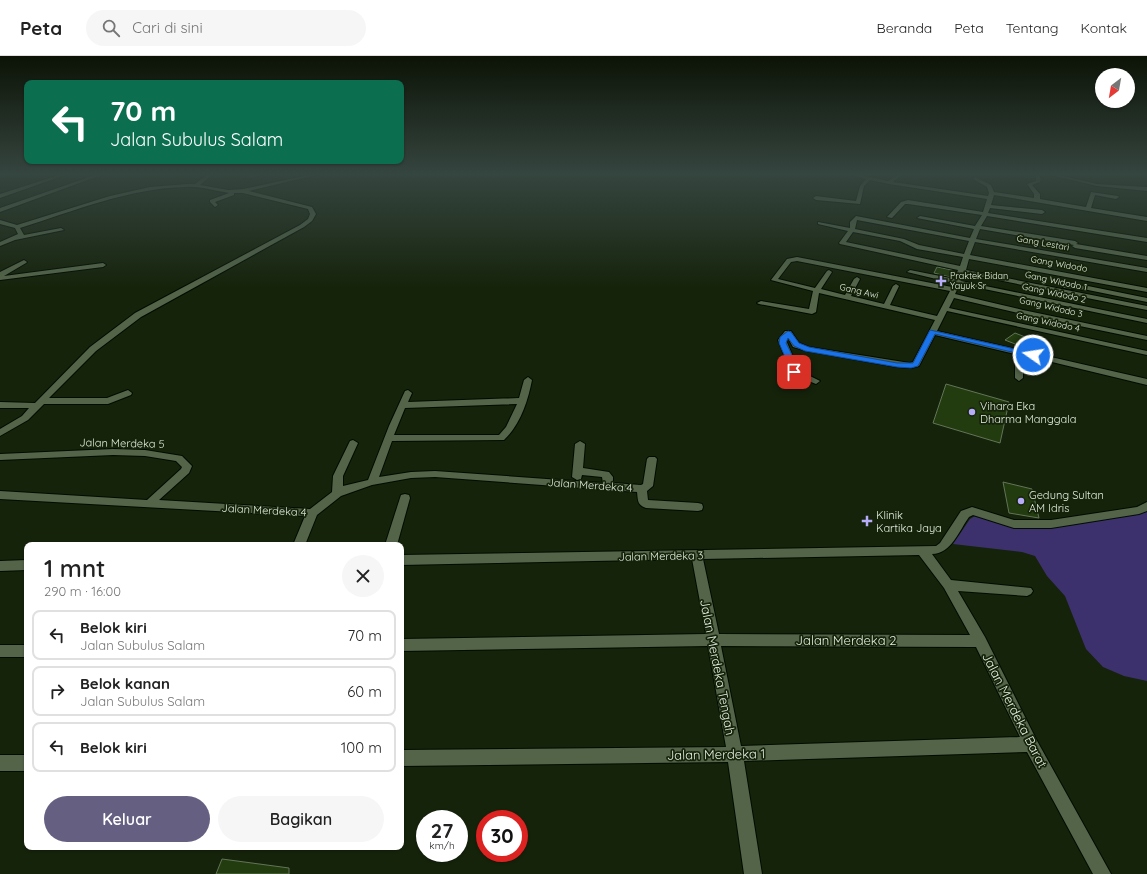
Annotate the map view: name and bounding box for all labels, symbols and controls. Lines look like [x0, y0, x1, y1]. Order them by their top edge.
search box [86, 10, 366, 46]
text: Peta [20, 16, 62, 40]
icon: search [100, 17, 122, 39]
text: Cari di sini [132, 18, 203, 37]
text: Beranda [877, 19, 932, 37]
text: Peta [954, 19, 984, 37]
text: Tentang [1006, 19, 1059, 37]
text: Kontak [1081, 19, 1127, 37]
north arrow [1095, 68, 1135, 108]
map controls [1095, 68, 1135, 108]
text: 70 m [110, 93, 176, 128]
icon: left [44, 96, 96, 148]
text: Jalan Subulus Salam [110, 128, 283, 151]
street label: Gang Lestari [1016, 232, 1070, 253]
street label: Gang Widodo [1030, 253, 1088, 274]
street label: Gang Widodo 1 [1024, 269, 1088, 292]
place label: Praktek Bidan Yayuk Sr [950, 270, 1008, 291]
marker: Praktek Bidan Yayuk Sr [935, 275, 947, 287]
street label: Gang Widodo 2 [1021, 280, 1087, 305]
street label: Gang Awi [839, 281, 880, 300]
street label: Gang Widodo 3 [1018, 294, 1084, 319]
street label: Gang Widodo 4 [1015, 309, 1081, 334]
position arrow [1012, 334, 1054, 376]
pin [777, 355, 811, 389]
icon: arrive [783, 361, 805, 383]
place label: Vihara Eka Dharma Manggala [980, 399, 1076, 426]
marker: Vihara Eka Dharma Manggala [967, 407, 977, 417]
street label: Jalan Merdeka 5 [79, 435, 165, 451]
street label: Jalan Merdeka 4 [547, 475, 633, 495]
place label: Gedung Sultan AM Idris [1029, 488, 1104, 515]
marker: Gedung Sultan AM Idris [1016, 496, 1026, 506]
street label: Jalan Merdeka 4 [221, 501, 307, 519]
place label: Klinik Kartika Jaya [876, 508, 942, 535]
marker: Klinik Kartika Jaya [861, 515, 873, 527]
street label: Jalan Merdeka 3 [618, 548, 704, 564]
text: 1 mnt [44, 553, 105, 583]
button: close [342, 555, 384, 597]
text: 290 m · 16:00 [44, 583, 121, 599]
street label: Jalan Merdeka Tengah [697, 598, 739, 736]
text: Belok kiri [80, 618, 147, 637]
icon: left [46, 624, 68, 646]
text: 70 m [348, 626, 382, 645]
street label: Jalan Merdeka 2 [796, 632, 896, 648]
text: Jalan Subulus Salam [80, 637, 205, 653]
street label: Jalan Merdeka Barat [979, 650, 1051, 770]
text: Belok kanan [80, 674, 170, 693]
icon: right [46, 680, 68, 702]
text: 60 m [347, 682, 382, 701]
text: Jalan Subulus Salam [80, 693, 205, 709]
icon: left [46, 736, 68, 758]
text: Belok kiri [80, 738, 147, 757]
text: 100 m [341, 738, 382, 757]
street label: Jalan Merdeka 1 [667, 745, 765, 763]
button: Keluar [44, 796, 210, 842]
button: Bagikan [218, 796, 384, 842]
speed limit sign: 30 [476, 810, 528, 862]
text: 27 [431, 818, 453, 843]
text: km/h [429, 839, 455, 852]

